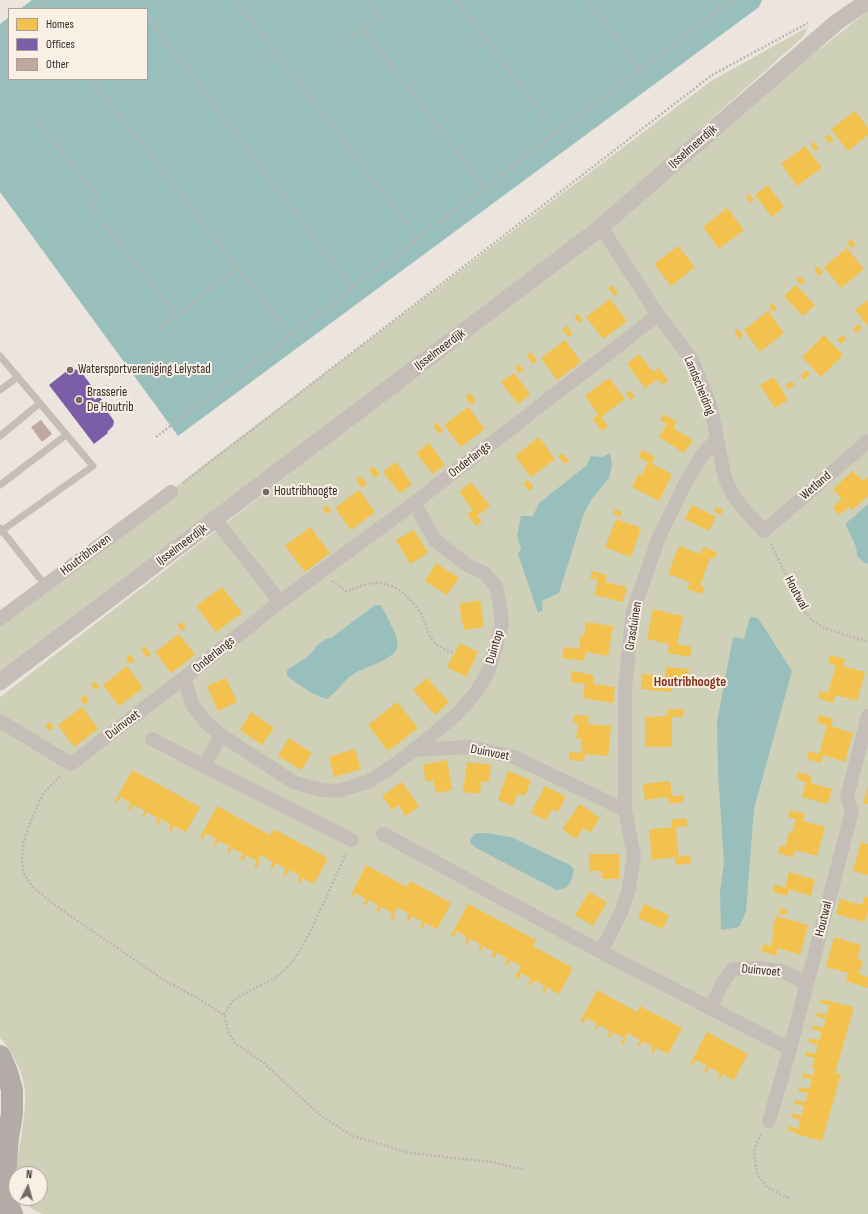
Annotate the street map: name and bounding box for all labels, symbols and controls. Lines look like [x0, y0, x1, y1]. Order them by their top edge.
legend [8, 8, 148, 80]
text: Homes [46, 17, 74, 32]
text: Offices [46, 37, 75, 52]
text: Other [46, 57, 69, 72]
street label: IJsselmeerdijk [665, 122, 721, 172]
street label: IJsselmeerdijk [412, 326, 468, 374]
street label: Landscheiding [680, 354, 718, 418]
place label: Watersportvereniging Lelystad [78, 362, 211, 378]
marker: Watersportvereniging Lelystad [65, 365, 75, 375]
place label: Brasserie De Houtrib [87, 385, 134, 416]
marker: Brasserie De Houtrib [74, 395, 84, 405]
street label: Onderlangs [446, 439, 494, 481]
street label: Wetland [797, 468, 835, 504]
place label: Houtribhoogte [274, 484, 337, 500]
marker: Houtribhoogte [261, 487, 271, 497]
street label: IJsselmeerdijk [154, 521, 210, 569]
street label: Houtribhaven [58, 531, 114, 579]
street label: Houtwal [781, 573, 811, 613]
street label: Grasduinen [622, 600, 646, 652]
street label: Duintop [483, 628, 507, 666]
street label: Onderlangs [190, 633, 238, 677]
district label: Houtribhoogte [654, 674, 726, 690]
street label: Duinvoet [103, 707, 143, 743]
street label: Duinvoet [469, 742, 511, 764]
street label: Houtwal [812, 900, 836, 938]
street label: Duinvoet [741, 962, 781, 980]
north arrow [8, 1166, 48, 1206]
text: N [26, 1168, 33, 1181]

